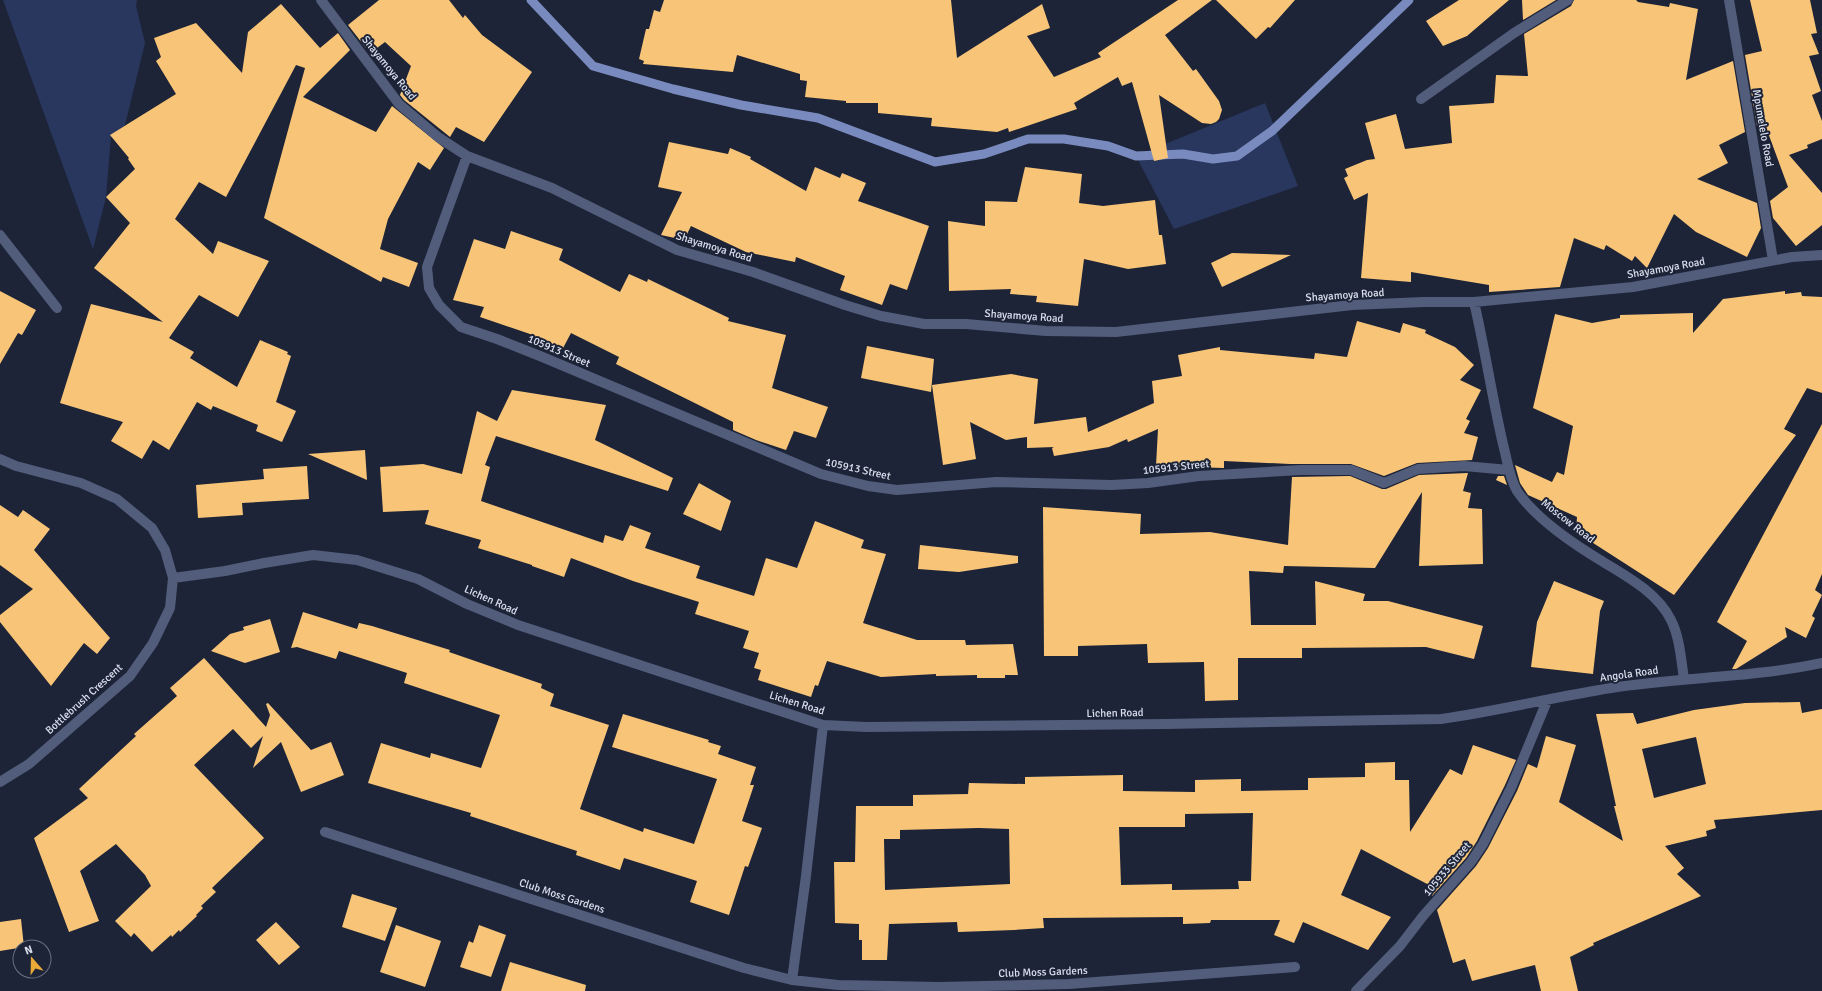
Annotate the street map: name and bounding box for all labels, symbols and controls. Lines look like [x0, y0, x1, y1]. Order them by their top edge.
street label: Shayamoya Road [359, 33, 419, 103]
street label: Mpumelelo Road [1750, 88, 1776, 168]
street label: Shayamoya Road [674, 229, 754, 265]
street label: Shayamoya Road [1626, 255, 1706, 281]
street label: Shayamoya Road [1305, 286, 1385, 304]
street label: Shayamoya Road [984, 307, 1064, 325]
street label: 105913 Street [526, 332, 592, 370]
street label: 105913 Street [824, 455, 892, 483]
street label: 105913 Street [1142, 457, 1210, 477]
street label: Moscow Road [1539, 496, 1597, 546]
street label: Lichen Road [462, 582, 520, 618]
street label: Bottlebrush Crescent [43, 661, 125, 737]
street label: Angola Road [1599, 663, 1659, 685]
street label: Lichen Road [768, 688, 826, 718]
street label: Lichen Road [1086, 706, 1144, 720]
street label: 105933 Street [1421, 839, 1474, 899]
street label: Club Moss Gardens [517, 876, 607, 916]
north arrow [12, 939, 52, 979]
text: N [23, 943, 35, 957]
street label: Club Moss Gardens [998, 964, 1088, 980]

